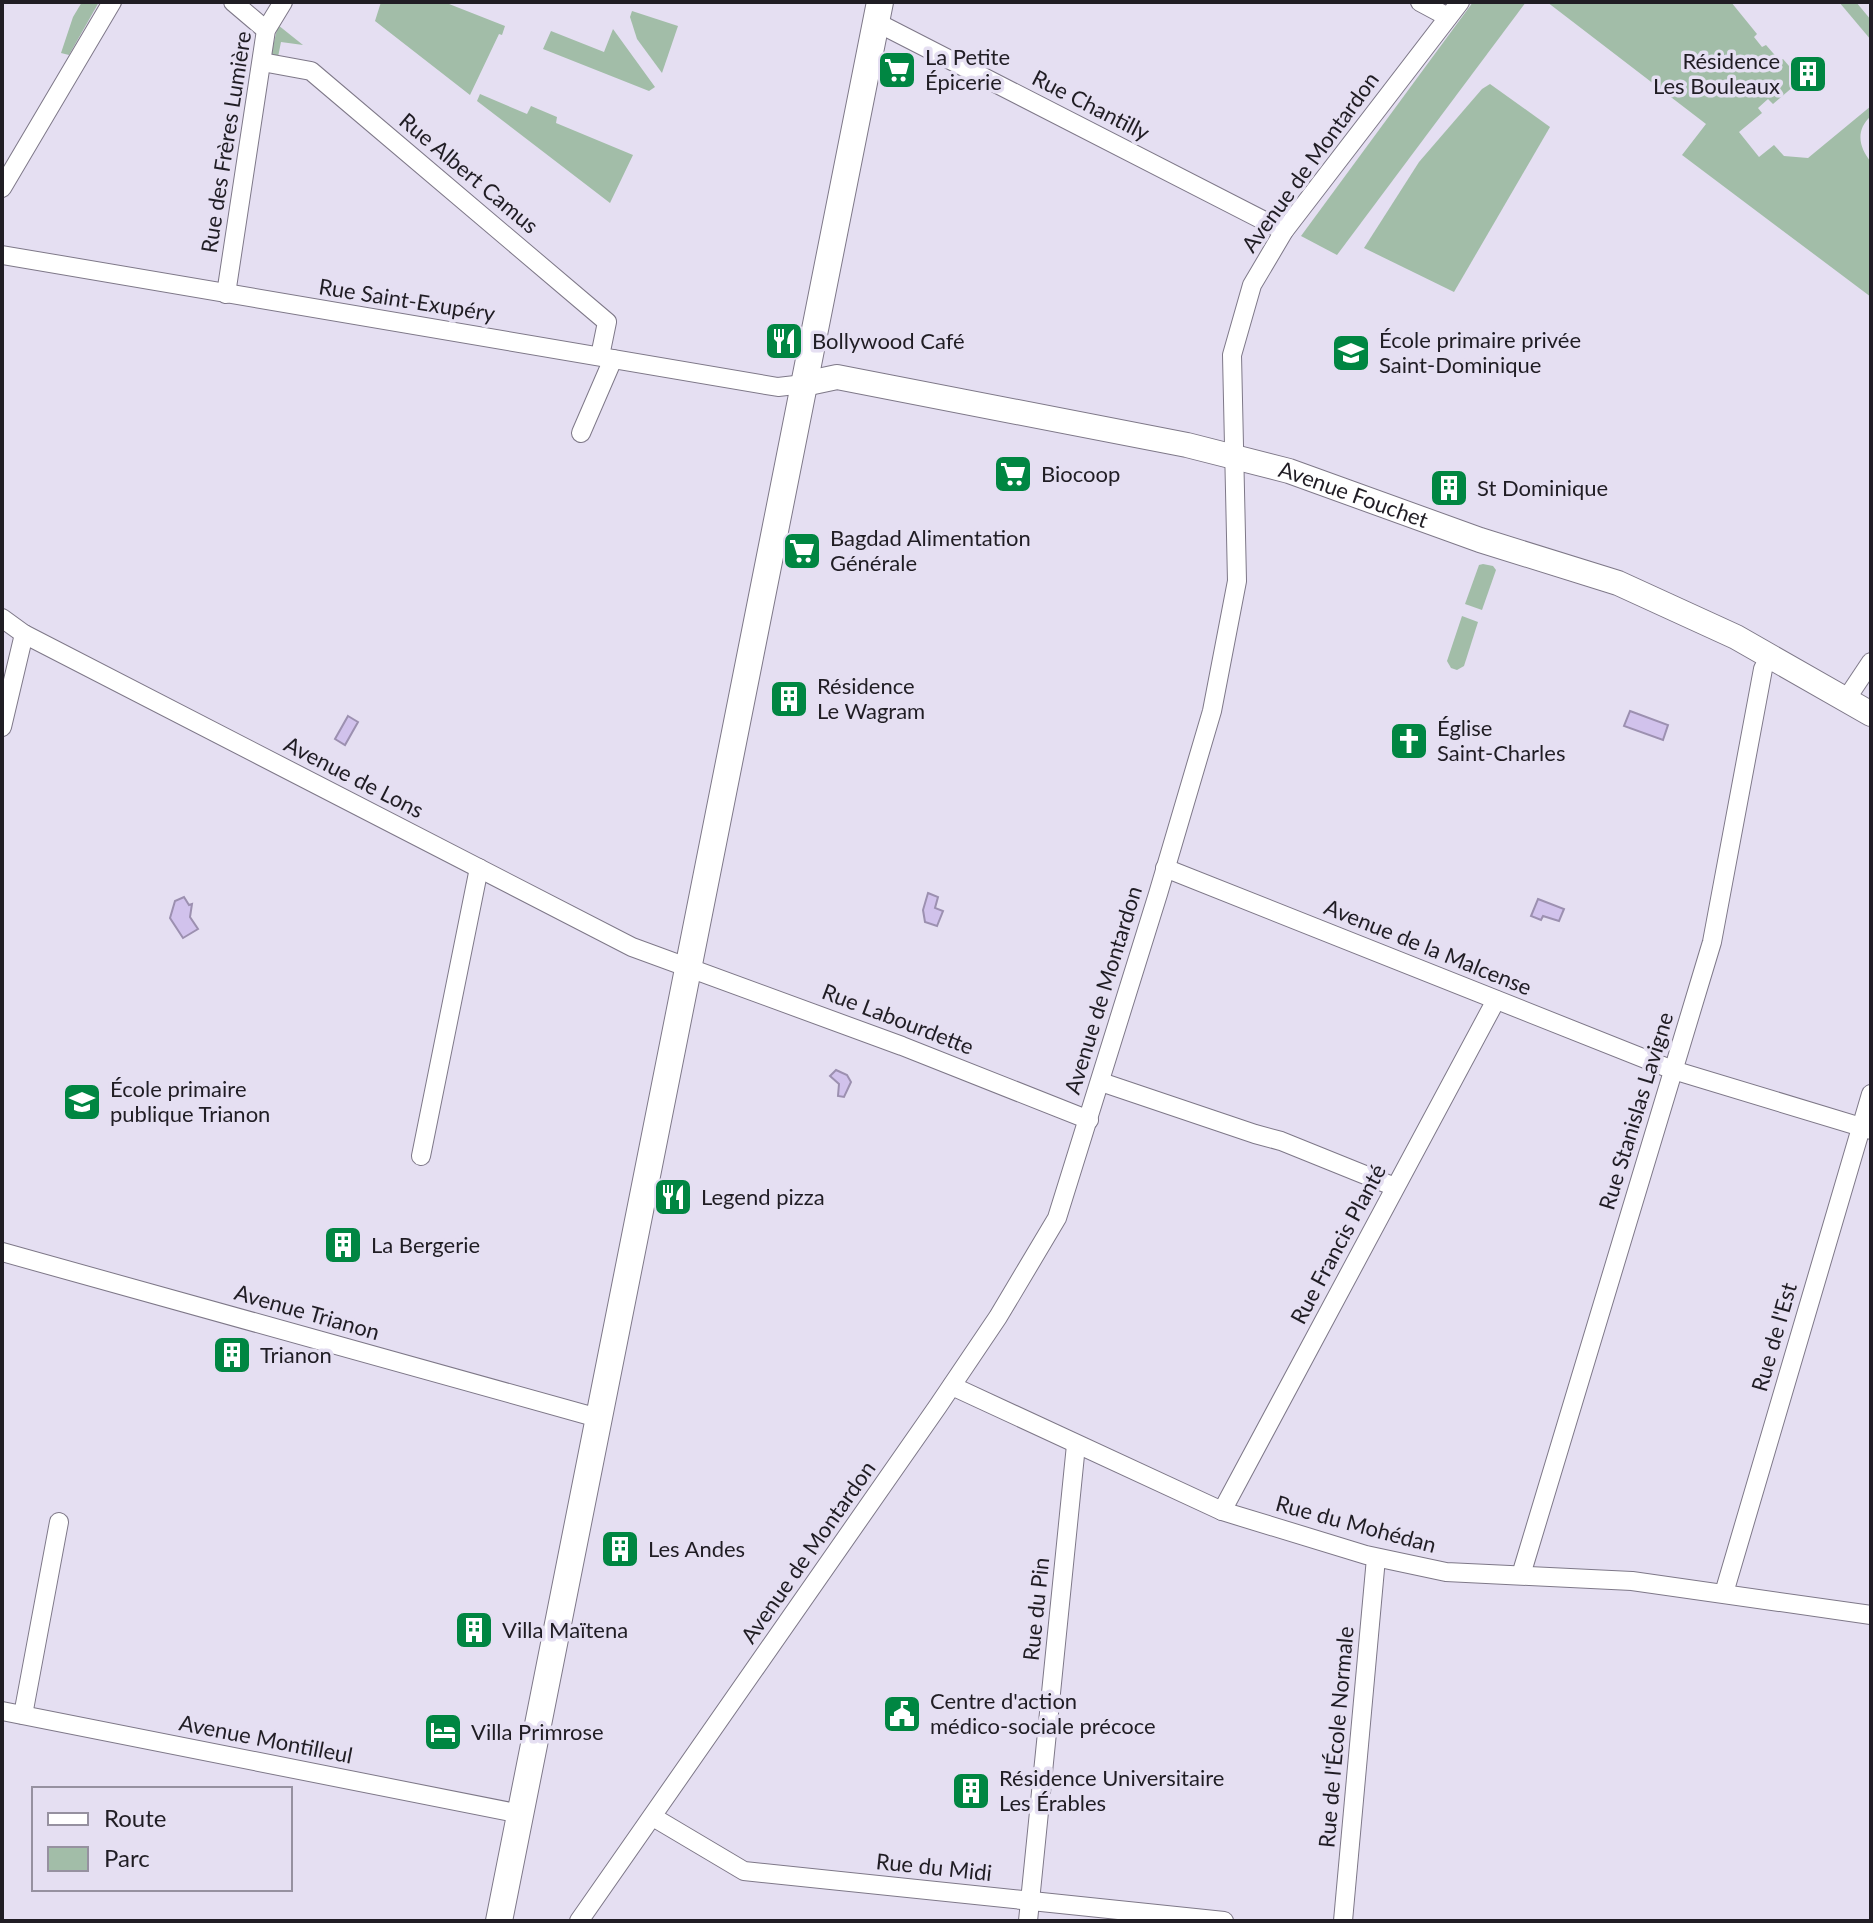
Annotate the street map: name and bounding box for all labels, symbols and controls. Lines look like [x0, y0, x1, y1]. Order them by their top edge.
street label: Rue des Frères Lumière [195, 29, 256, 255]
place label: La Petite Épicerie [925, 43, 1010, 95]
place label: Résidence Les Bouleaux [1653, 47, 1780, 99]
supermarket icon: La Petite Épicerie [876, 49, 918, 91]
building icon: Résidence Les Bouleaux [1787, 53, 1829, 95]
street label: Rue Chantilly [1028, 63, 1155, 146]
street label: Avenue de Montardon [1235, 66, 1384, 257]
street label: Rue Albert Camus [394, 107, 544, 239]
street label: Rue Saint-Exupéry [317, 272, 498, 327]
restaurant icon: Bollywood Café [763, 320, 805, 362]
place label: École primaire privée Saint-Dominique [1379, 326, 1581, 378]
place label: Bollywood Café [812, 327, 965, 354]
school or university icon: École primaire privée Saint-Dominique [1330, 332, 1372, 374]
supermarket icon: Biocoop [992, 453, 1034, 495]
street label: Avenue Fouchet [1276, 455, 1432, 533]
place label: Biocoop [1041, 460, 1120, 487]
building icon: St Dominique [1428, 467, 1470, 509]
place label: St Dominique [1477, 474, 1608, 501]
place label: Bagdad Alimentation Générale [830, 524, 1031, 576]
supermarket icon: Bagdad Alimentation Générale [781, 530, 823, 572]
place label: Résidence Le Wagram [817, 672, 925, 724]
building icon: Résidence Le Wagram [768, 678, 810, 720]
place label: Église Saint-Charles [1437, 714, 1565, 766]
church icon: Église Saint-Charles [1388, 720, 1430, 762]
street label: Avenue de Lons [280, 730, 428, 823]
street label: Avenue de Montardon [1058, 883, 1147, 1097]
street label: Avenue de la Malcense [1321, 893, 1536, 1001]
street label: Rue Labourdette [819, 977, 978, 1060]
street label: Rue Stanislas Lavigne [1593, 1009, 1678, 1213]
place label: École primaire publique Trianon [110, 1075, 270, 1127]
school or university icon: École primaire publique Trianon [61, 1081, 103, 1123]
street label: Rue Francis Planté [1284, 1159, 1391, 1328]
restaurant icon: Legend pizza [652, 1176, 694, 1218]
place label: Legend pizza [701, 1183, 825, 1210]
building icon: La Bergerie [322, 1224, 364, 1266]
place label: La Bergerie [371, 1231, 480, 1258]
street label: Avenue Trianon [232, 1278, 383, 1345]
street label: Rue de l'Est [1745, 1279, 1802, 1394]
building icon: Trianon [211, 1334, 253, 1376]
place label: Trianon [260, 1341, 332, 1368]
street label: Avenue de Montardon [735, 1455, 881, 1648]
street label: Rue du Mohédan [1273, 1489, 1439, 1558]
building icon: Les Andes [599, 1528, 641, 1570]
place label: Les Andes [648, 1535, 745, 1562]
street label: Rue du Pin [1017, 1556, 1054, 1662]
building icon: Villa Maïtena [453, 1609, 495, 1651]
place label: Villa Maïtena [502, 1616, 628, 1643]
street label: Rue de l'École Normale [1312, 1625, 1359, 1849]
place label: Centre d'action médico-sociale précoce [930, 1687, 1156, 1739]
public building icon: Centre d'action médico-sociale précoce [881, 1693, 923, 1735]
street label: Avenue Montilleul [177, 1708, 355, 1769]
hotel icon: Villa Primrose [422, 1711, 464, 1753]
place label: Villa Primrose [471, 1718, 604, 1745]
place label: Résidence Universitaire Les Érables [999, 1764, 1224, 1816]
building icon: Résidence Universitaire Les Érables [950, 1770, 992, 1812]
legend [32, 1787, 292, 1891]
text: Route [104, 1803, 166, 1832]
text: Parc [104, 1843, 150, 1872]
street label: Rue du Midi [875, 1847, 993, 1886]

